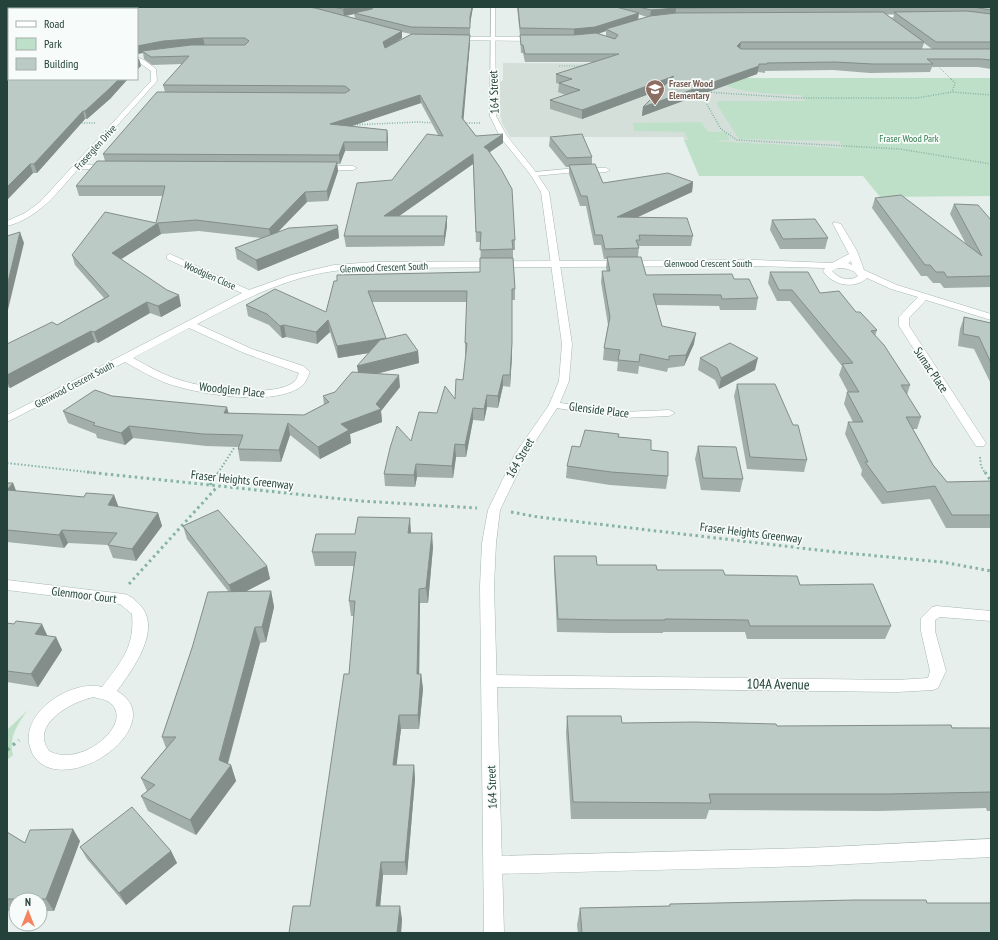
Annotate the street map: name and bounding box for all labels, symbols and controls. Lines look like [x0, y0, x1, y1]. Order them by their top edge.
legend [8, 8, 138, 80]
text: Road [44, 16, 64, 31]
text: Park [44, 36, 62, 51]
text: Building [44, 56, 79, 71]
street label: 164 Street [485, 69, 502, 114]
place label: Fraser Wood Elementary [669, 77, 713, 102]
school or university icon: Fraser Wood Elementary [644, 78, 666, 106]
street label: Fraserglen Drive [72, 122, 119, 173]
park label: Fraser Wood Park [879, 132, 939, 145]
street label: Glenwood Crescent South [664, 257, 752, 270]
street label: Woodglen Close [182, 258, 238, 293]
street label: Glenwood Crescent South [340, 259, 428, 276]
street label: Sumac Place [911, 344, 952, 395]
street label: Glenwood Crescent South [32, 358, 116, 411]
street label: Woodglen Place [198, 379, 266, 400]
street label: Glenside Place [568, 398, 630, 421]
street label: 164 Street [502, 435, 537, 480]
street label: Fraser Heights Greenway [190, 467, 294, 492]
street label: Fraser Heights Greenway [699, 519, 804, 546]
street label: Glenmoor Court [51, 583, 118, 606]
street label: 104A Avenue [746, 674, 810, 694]
street label: 164 Street [483, 764, 500, 809]
north arrow [8, 892, 48, 932]
text: N [25, 895, 31, 909]

